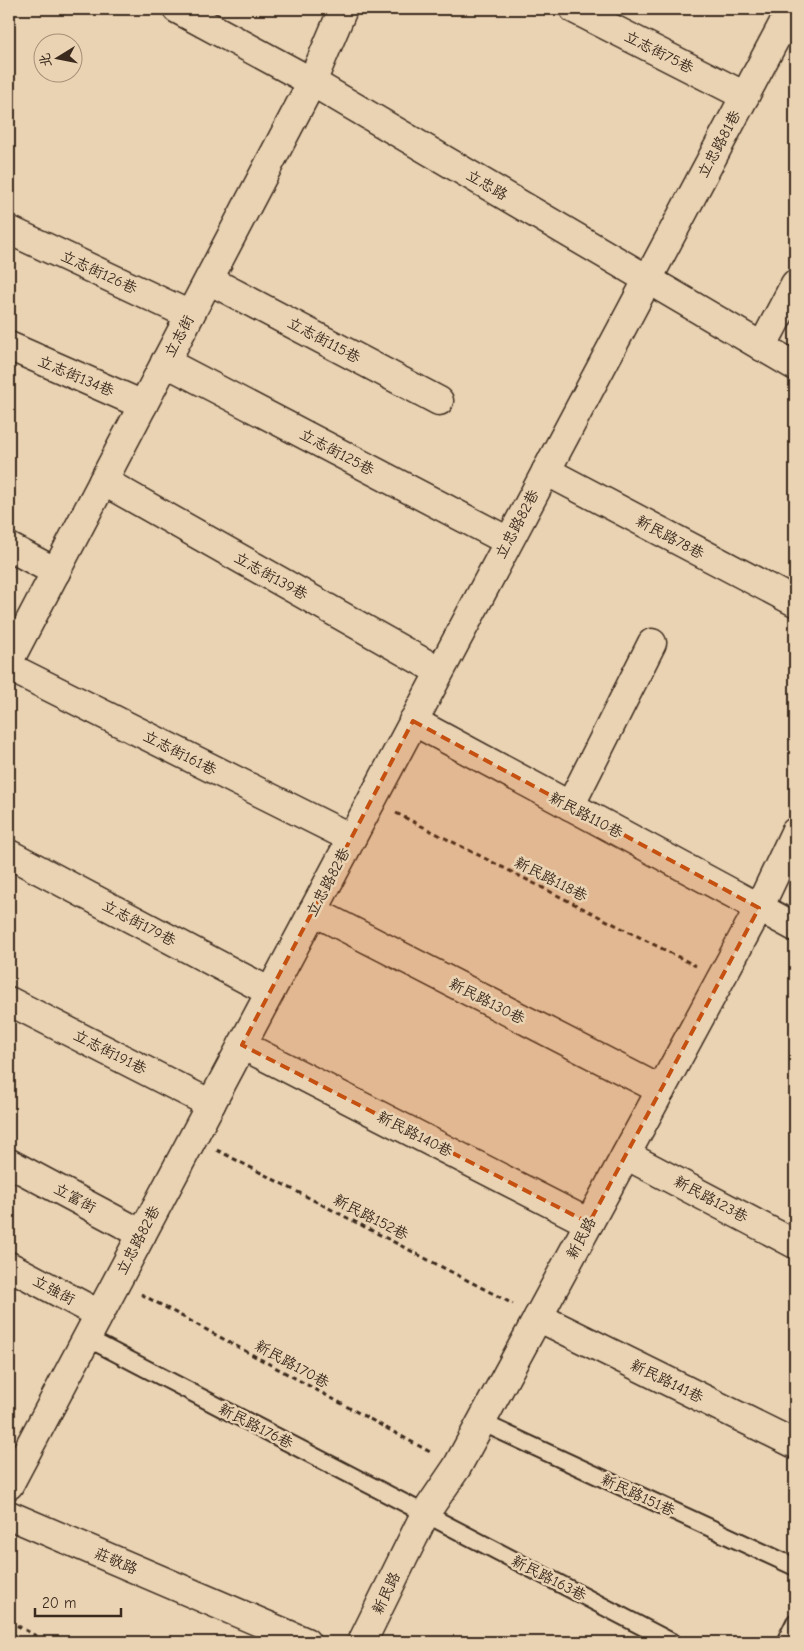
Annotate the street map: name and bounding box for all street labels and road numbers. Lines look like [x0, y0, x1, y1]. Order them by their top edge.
street label: 立志街75巷 [621, 27, 697, 77]
street label: 立忠路81巷 [694, 107, 744, 181]
street label: 立忠路 [463, 166, 511, 204]
street label: 立志街126巷 [58, 247, 140, 297]
street label: 立志街 [160, 312, 198, 360]
street label: 立志街115巷 [284, 313, 364, 367]
street label: 立志街134巷 [35, 352, 117, 400]
street label: 立志街125巷 [297, 425, 377, 479]
street label: 立忠路82巷 [491, 486, 543, 562]
street label: 新民路78巷 [633, 512, 707, 562]
street label: 立志街139巷 [231, 548, 311, 604]
street label: 立志街161巷 [140, 727, 220, 779]
street label: 新民路110巷 [546, 788, 626, 842]
street label: 立忠路82巷 [302, 844, 354, 920]
street label: 新民路118巷 [511, 853, 591, 905]
street label: 立志街179巷 [99, 896, 179, 950]
street label: 新民路130巷 [446, 974, 528, 1028]
street label: 立志街191巷 [70, 1026, 150, 1078]
street label: 新民路140巷 [374, 1107, 456, 1161]
street label: 新民路123巷 [671, 1172, 751, 1226]
street label: 立富街 [51, 1179, 99, 1217]
street label: 新民路152巷 [330, 1190, 412, 1244]
street label: 立忠路82巷 [112, 1202, 164, 1278]
street label: 新民路 [562, 1214, 600, 1262]
street label: 立強街 [30, 1271, 78, 1309]
street label: 新民路170巷 [252, 1336, 332, 1392]
street label: 新民路141巷 [627, 1356, 707, 1406]
street label: 新民路176巷 [216, 1400, 296, 1452]
street label: 新民路151巷 [598, 1470, 678, 1520]
street label: 莊敬路 [92, 1544, 140, 1578]
street label: 新民路163巷 [509, 1551, 589, 1605]
street label: 新民路 [368, 1569, 404, 1617]

